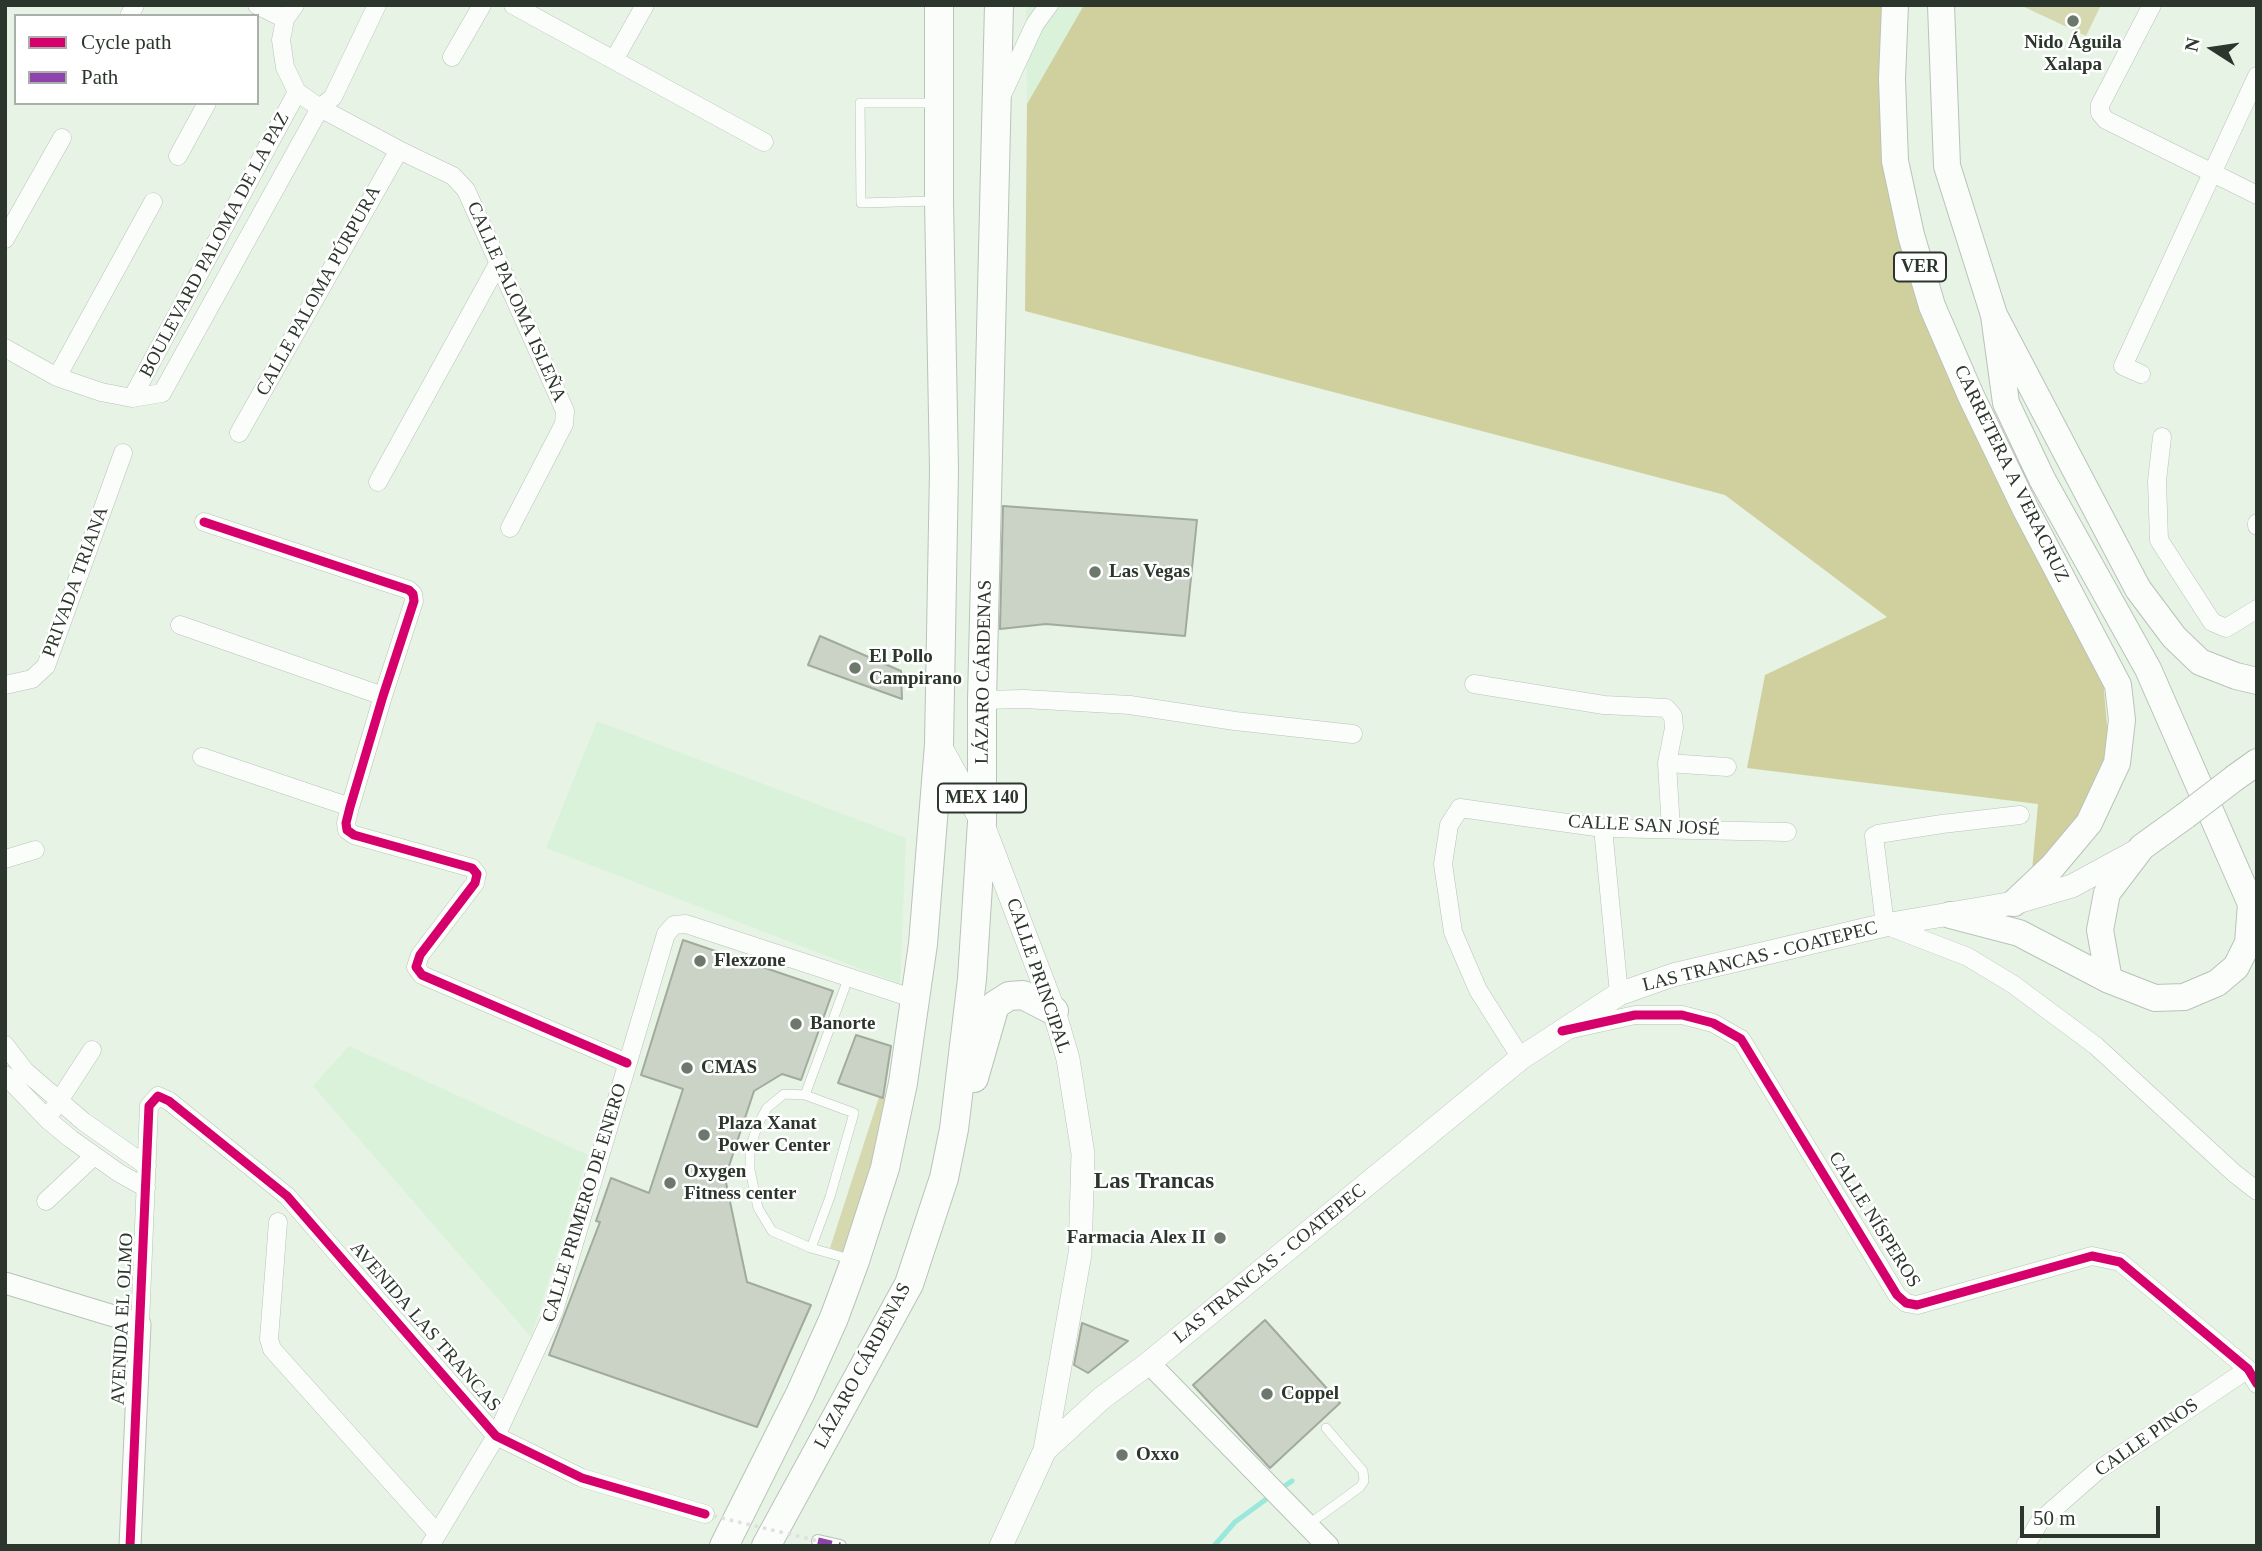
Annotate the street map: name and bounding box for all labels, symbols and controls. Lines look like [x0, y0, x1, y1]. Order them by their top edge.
marker: Nido Águila Xalapa [2065, 13, 2081, 29]
legend [14, 14, 259, 105]
north arrow [2178, 14, 2248, 84]
text: Cycle path [81, 30, 171, 54]
place label: Nido Águila Xalapa [2024, 32, 2122, 76]
text: N [2180, 36, 2204, 53]
text: Path [81, 65, 118, 89]
street label: BOULEVARD PALOMA DE LA PAZ [135, 109, 295, 381]
street label: CALLE PALOMA PÚRPURA [252, 182, 386, 400]
street label: CALLE PALOMA ISLEÑA [462, 198, 570, 406]
road number: VER [1894, 253, 1946, 282]
street label: CARRETERA A VERACRUZ [1948, 362, 2074, 586]
street label: PRIVADA TRIANA [38, 504, 114, 660]
place label: Las Vegas [1109, 561, 1190, 583]
marker: Las Vegas [1087, 564, 1103, 580]
street label: LÁZARO CÁRDENAS [971, 580, 997, 764]
place label: El Pollo Campirano [869, 646, 962, 690]
marker: El Pollo Campirano [847, 660, 863, 676]
road number: MEX 140 [938, 784, 1026, 812]
street label: CALLE SAN JOSÉ [1568, 811, 1720, 841]
street label: CALLE PRINCIPAL [1001, 896, 1075, 1056]
street label: LAS TRANCAS - COATEPEC [1640, 917, 1880, 997]
place label: Flexzone [714, 950, 786, 972]
marker: Flexzone [692, 953, 708, 969]
place label: Banorte [810, 1013, 875, 1035]
marker: Banorte [788, 1016, 804, 1032]
place label: CMAS [701, 1057, 757, 1079]
marker: CMAS [679, 1060, 695, 1076]
street label: CALLE PRIMERO DE ENERO [538, 1081, 632, 1325]
place label: Plaza Xanat Power Center [718, 1113, 830, 1157]
marker: Plaza Xanat Power Center [696, 1127, 712, 1143]
street label: CALLE NÍSPEROS [1823, 1148, 1925, 1292]
place label: Oxygen Fitness center [684, 1161, 796, 1205]
district label: Las Trancas [1094, 1168, 1214, 1196]
marker: Oxygen Fitness center [662, 1175, 678, 1191]
street label: LAS TRANCAS - COATEPEC [1169, 1179, 1371, 1349]
place label: Farmacia Alex II [1067, 1227, 1206, 1249]
marker: Farmacia Alex II [1212, 1230, 1228, 1246]
street label: AVENIDA EL OLMO [107, 1232, 139, 1406]
street label: AVENIDA LAS TRANCAS [345, 1237, 505, 1417]
street label: LÁZARO CÁRDENAS [810, 1279, 916, 1453]
place label: Coppel [1281, 1383, 1339, 1405]
marker: Coppel [1259, 1386, 1275, 1402]
street label: CALLE PINOS [2091, 1394, 2203, 1482]
place label: Oxxo [1136, 1444, 1179, 1466]
marker: Oxxo [1114, 1447, 1130, 1463]
scale bar [2024, 1492, 2164, 1536]
text: 50 m [2033, 1506, 2076, 1530]

